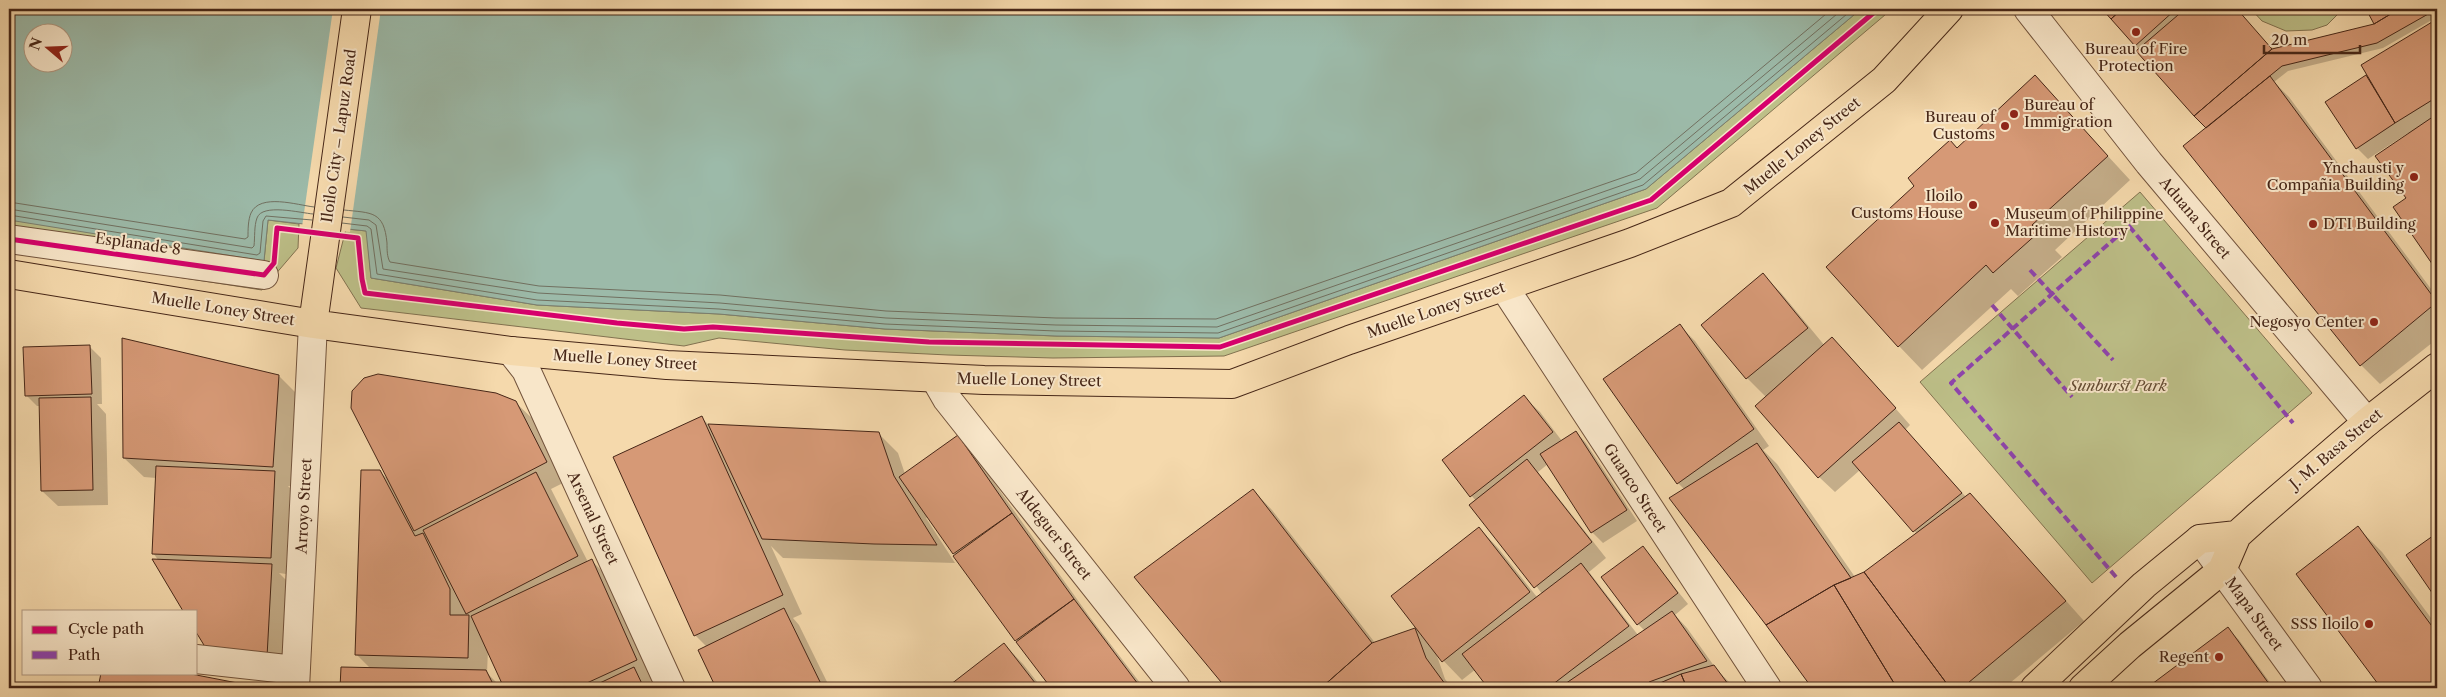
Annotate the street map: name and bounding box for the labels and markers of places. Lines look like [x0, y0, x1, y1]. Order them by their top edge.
marker: Bureau of Fire Protection [2130, 26, 2142, 38]
place label: Bureau of Fire Protection [2085, 39, 2187, 75]
place label: Bureau of Immigration [2024, 95, 2113, 131]
place label: Bureau of Customs [1925, 107, 1997, 143]
marker: Bureau of Immigration [2008, 108, 2020, 120]
marker: Bureau of Customs [1999, 120, 2011, 132]
place label: Ynchausti y Compañia Building [2267, 158, 2405, 194]
marker: Ynchausti y Compañia Building [2408, 171, 2420, 183]
place label: Iloilo Customs House [1851, 186, 1963, 222]
marker: Iloilo Customs House [1967, 199, 1979, 211]
place label: Museum of Philippine Maritime History [2005, 204, 2164, 240]
place label: DTI Building [2323, 214, 2416, 233]
marker: Museum of Philippine Maritime History [1989, 217, 2001, 229]
marker: DTI Building [2307, 218, 2319, 230]
place label: Negosyo Center [2250, 312, 2365, 331]
marker: Negosyo Center [2368, 316, 2380, 328]
place label: SSS Iloilo [2291, 614, 2359, 633]
marker: SSS Iloilo [2363, 618, 2375, 630]
place label: Regent [2159, 647, 2210, 666]
marker: Regent [2213, 651, 2225, 663]

